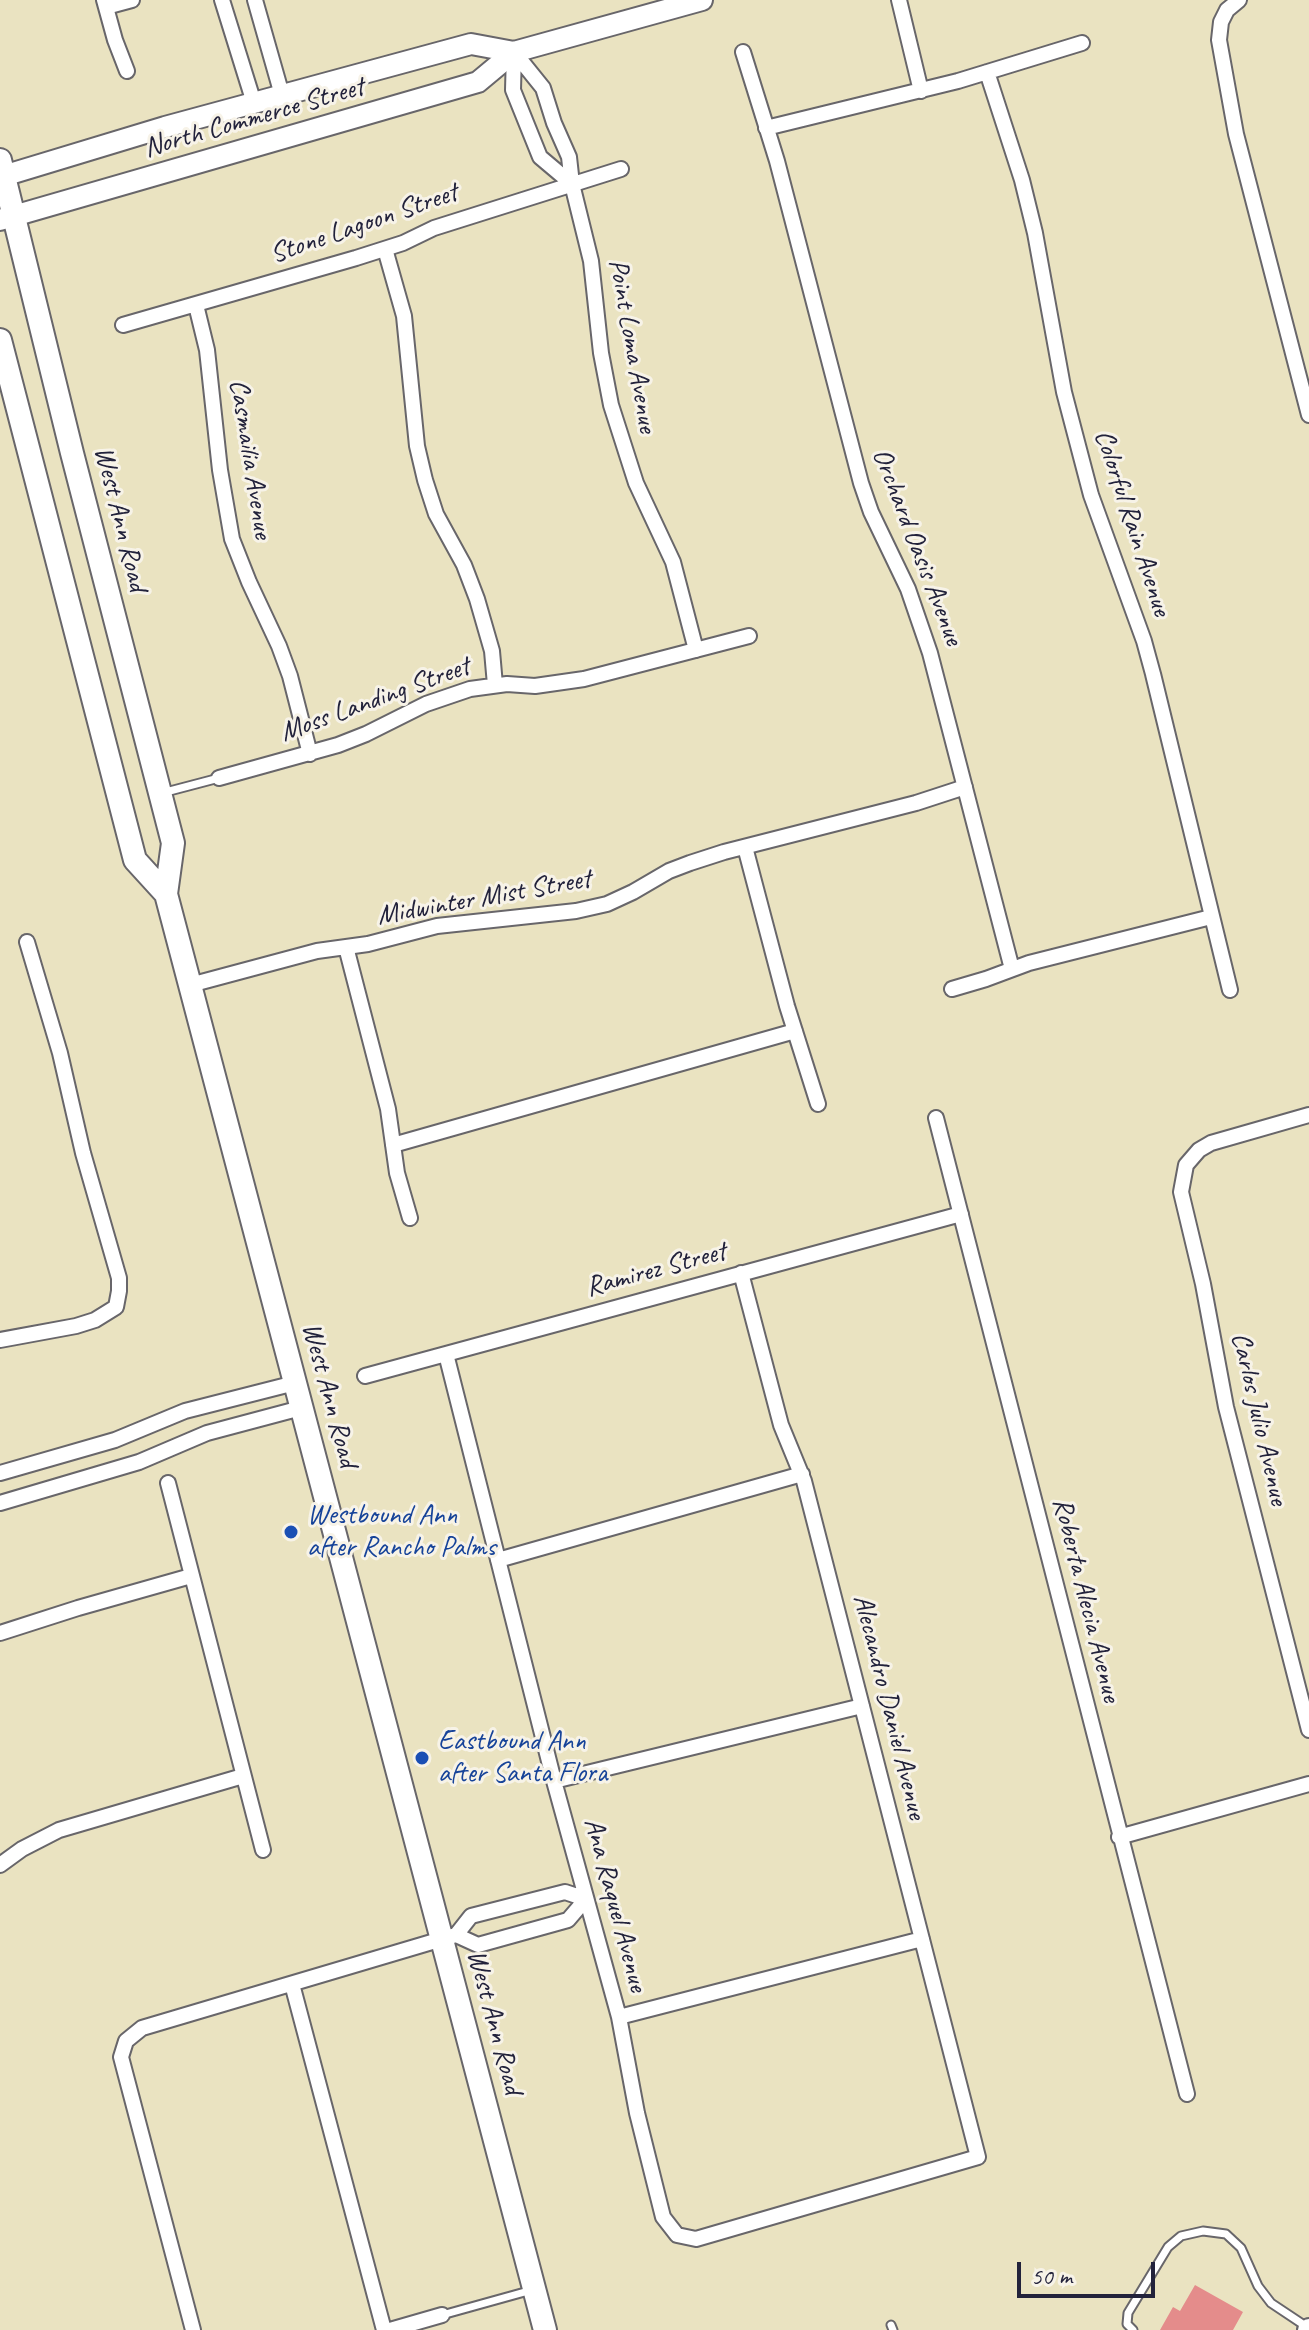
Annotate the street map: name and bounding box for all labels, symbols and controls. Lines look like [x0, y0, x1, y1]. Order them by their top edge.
street label: North Commerce Street [140, 71, 368, 165]
street label: Stone Lagoon Street [266, 176, 462, 272]
street label: Point Loma Avenue [600, 257, 664, 435]
street label: Casmailia Avenue [221, 377, 279, 541]
street label: Colorful Rain Avenue [1086, 426, 1178, 620]
street label: West Ann Road [86, 443, 154, 595]
street label: Orchard Oasis Avenue [864, 444, 970, 650]
street label: Moss Landing Street [276, 650, 474, 750]
street label: Midwinter Mist Street [374, 863, 594, 933]
street label: Ramirez Street [582, 1235, 730, 1305]
street label: West Ann Road [294, 1319, 364, 1471]
street label: Carlos Julio Avenue [1223, 1329, 1295, 1509]
street label: Roberta Alecia Avenue [1044, 1495, 1128, 1705]
place label: Westbound Ann after Rancho Palms [307, 1499, 496, 1565]
marker: Westbound Ann after Rancho Palms [282, 1523, 300, 1541]
street label: Alecandro Daniel Avenue [845, 1591, 933, 1823]
place label: Eastbound Ann after Santa Flora [438, 1725, 607, 1791]
marker: Eastbound Ann after Santa Flora [413, 1749, 431, 1767]
street label: Ana Raquel Avenue [576, 1815, 654, 1995]
street label: West Ann Road [459, 1946, 529, 2098]
scale bar [1021, 2246, 1159, 2296]
text: 50 m [1031, 2261, 1072, 2291]

